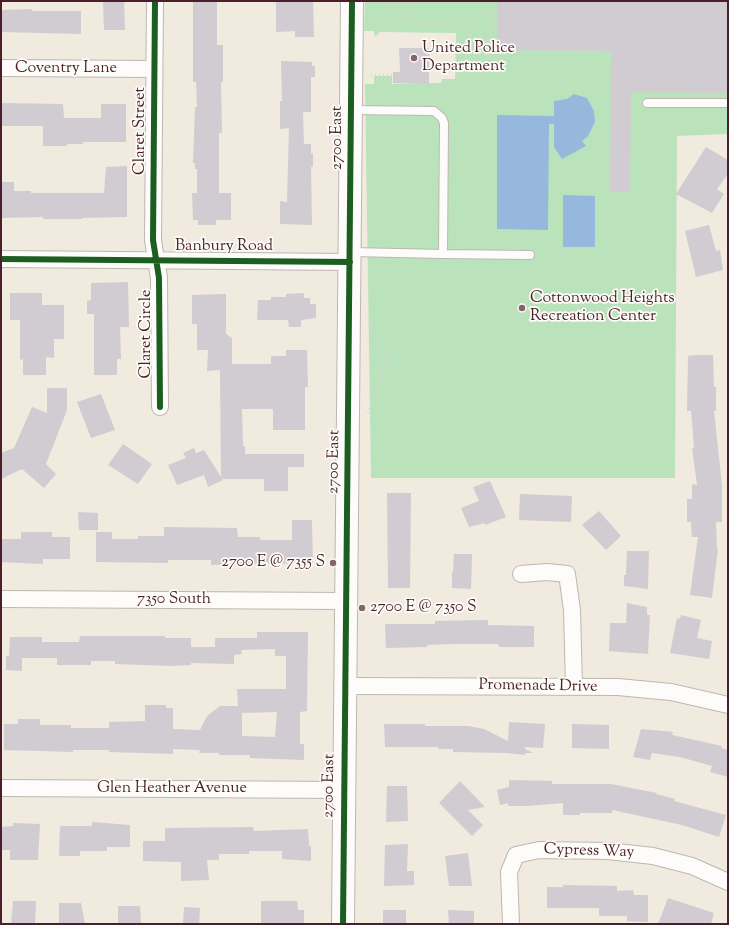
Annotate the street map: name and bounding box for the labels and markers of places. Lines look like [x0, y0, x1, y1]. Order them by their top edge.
place label: United Police Department [422, 39, 515, 77]
marker: United Police Department [409, 53, 419, 63]
place label: Cottonwood Heights Recreation Center [530, 289, 675, 327]
marker: Cottonwood Heights Recreation Center [517, 303, 527, 313]
place label: 2700 E @ 7355 S [221, 553, 325, 573]
marker: 2700 E @ 7355 S [328, 558, 338, 568]
place label: 2700 E @ 7350 S [370, 598, 477, 618]
marker: 2700 E @ 7350 S [357, 603, 367, 613]

